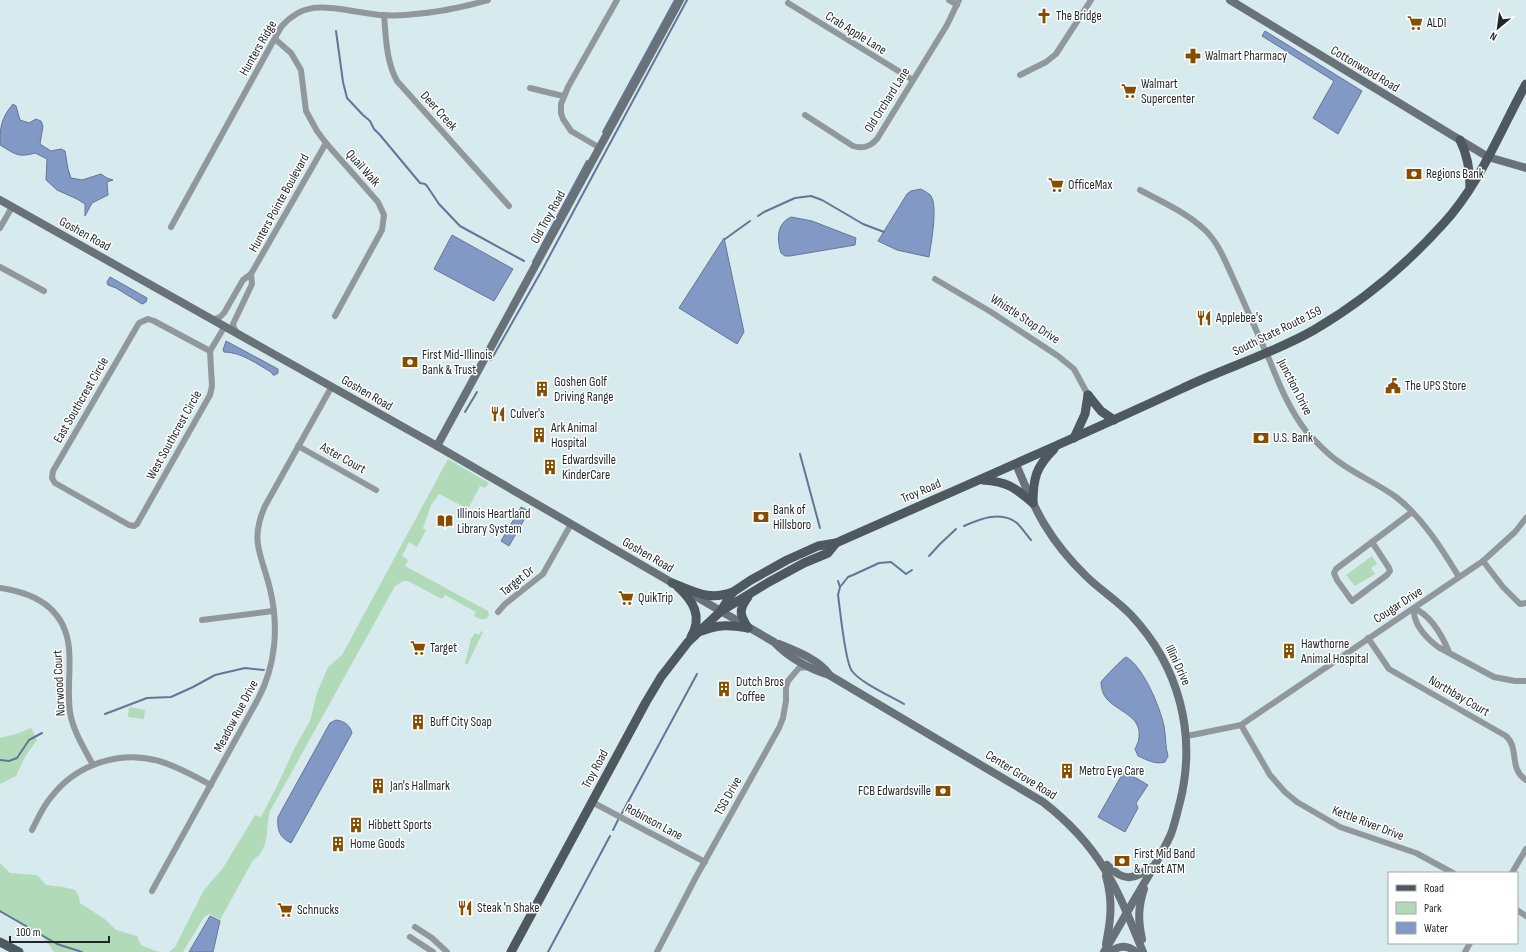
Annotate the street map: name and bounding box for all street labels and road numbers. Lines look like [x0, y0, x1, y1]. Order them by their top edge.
street label: Crab Apple Lane [822, 8, 890, 58]
street label: Hunters Ridge [236, 17, 280, 79]
street label: Cottonwood Road [1328, 42, 1402, 96]
street label: Old Orchard Lane [861, 65, 913, 135]
street label: Deer Creek [417, 88, 461, 134]
street label: Quail Walk [342, 146, 384, 190]
street label: Hunters Pointe Boulevard [245, 151, 313, 255]
street label: Old Troy Road [527, 188, 569, 246]
street label: Goshen Road [56, 213, 114, 255]
street label: Whistle Stop Drive [987, 291, 1063, 347]
street label: South State Route 159 [1230, 302, 1324, 359]
street label: East Southcrest Circle [50, 354, 112, 446]
street label: Junction Drive [1274, 355, 1316, 418]
street label: Goshen Road [338, 372, 396, 414]
street label: West Southcrest Circle [143, 387, 205, 483]
street label: Aster Court [316, 438, 369, 477]
street label: Troy Road [899, 475, 943, 507]
street label: Goshen Road [619, 534, 677, 576]
street label: Target Dr [497, 562, 538, 600]
street label: Cougar Drive [1370, 583, 1426, 627]
street label: Illini Drive [1162, 642, 1194, 688]
street label: Norwood Court [49, 649, 69, 717]
street label: Northbay Court [1426, 672, 1492, 720]
street label: Meadow Rue Drive [210, 677, 262, 755]
street label: Troy Road [578, 747, 612, 791]
street label: Center Grove Road [982, 747, 1060, 803]
street label: TSG Drive [711, 774, 745, 818]
street label: Robinson Lane [622, 800, 686, 844]
street label: Kettle River Drive [1330, 802, 1406, 844]

